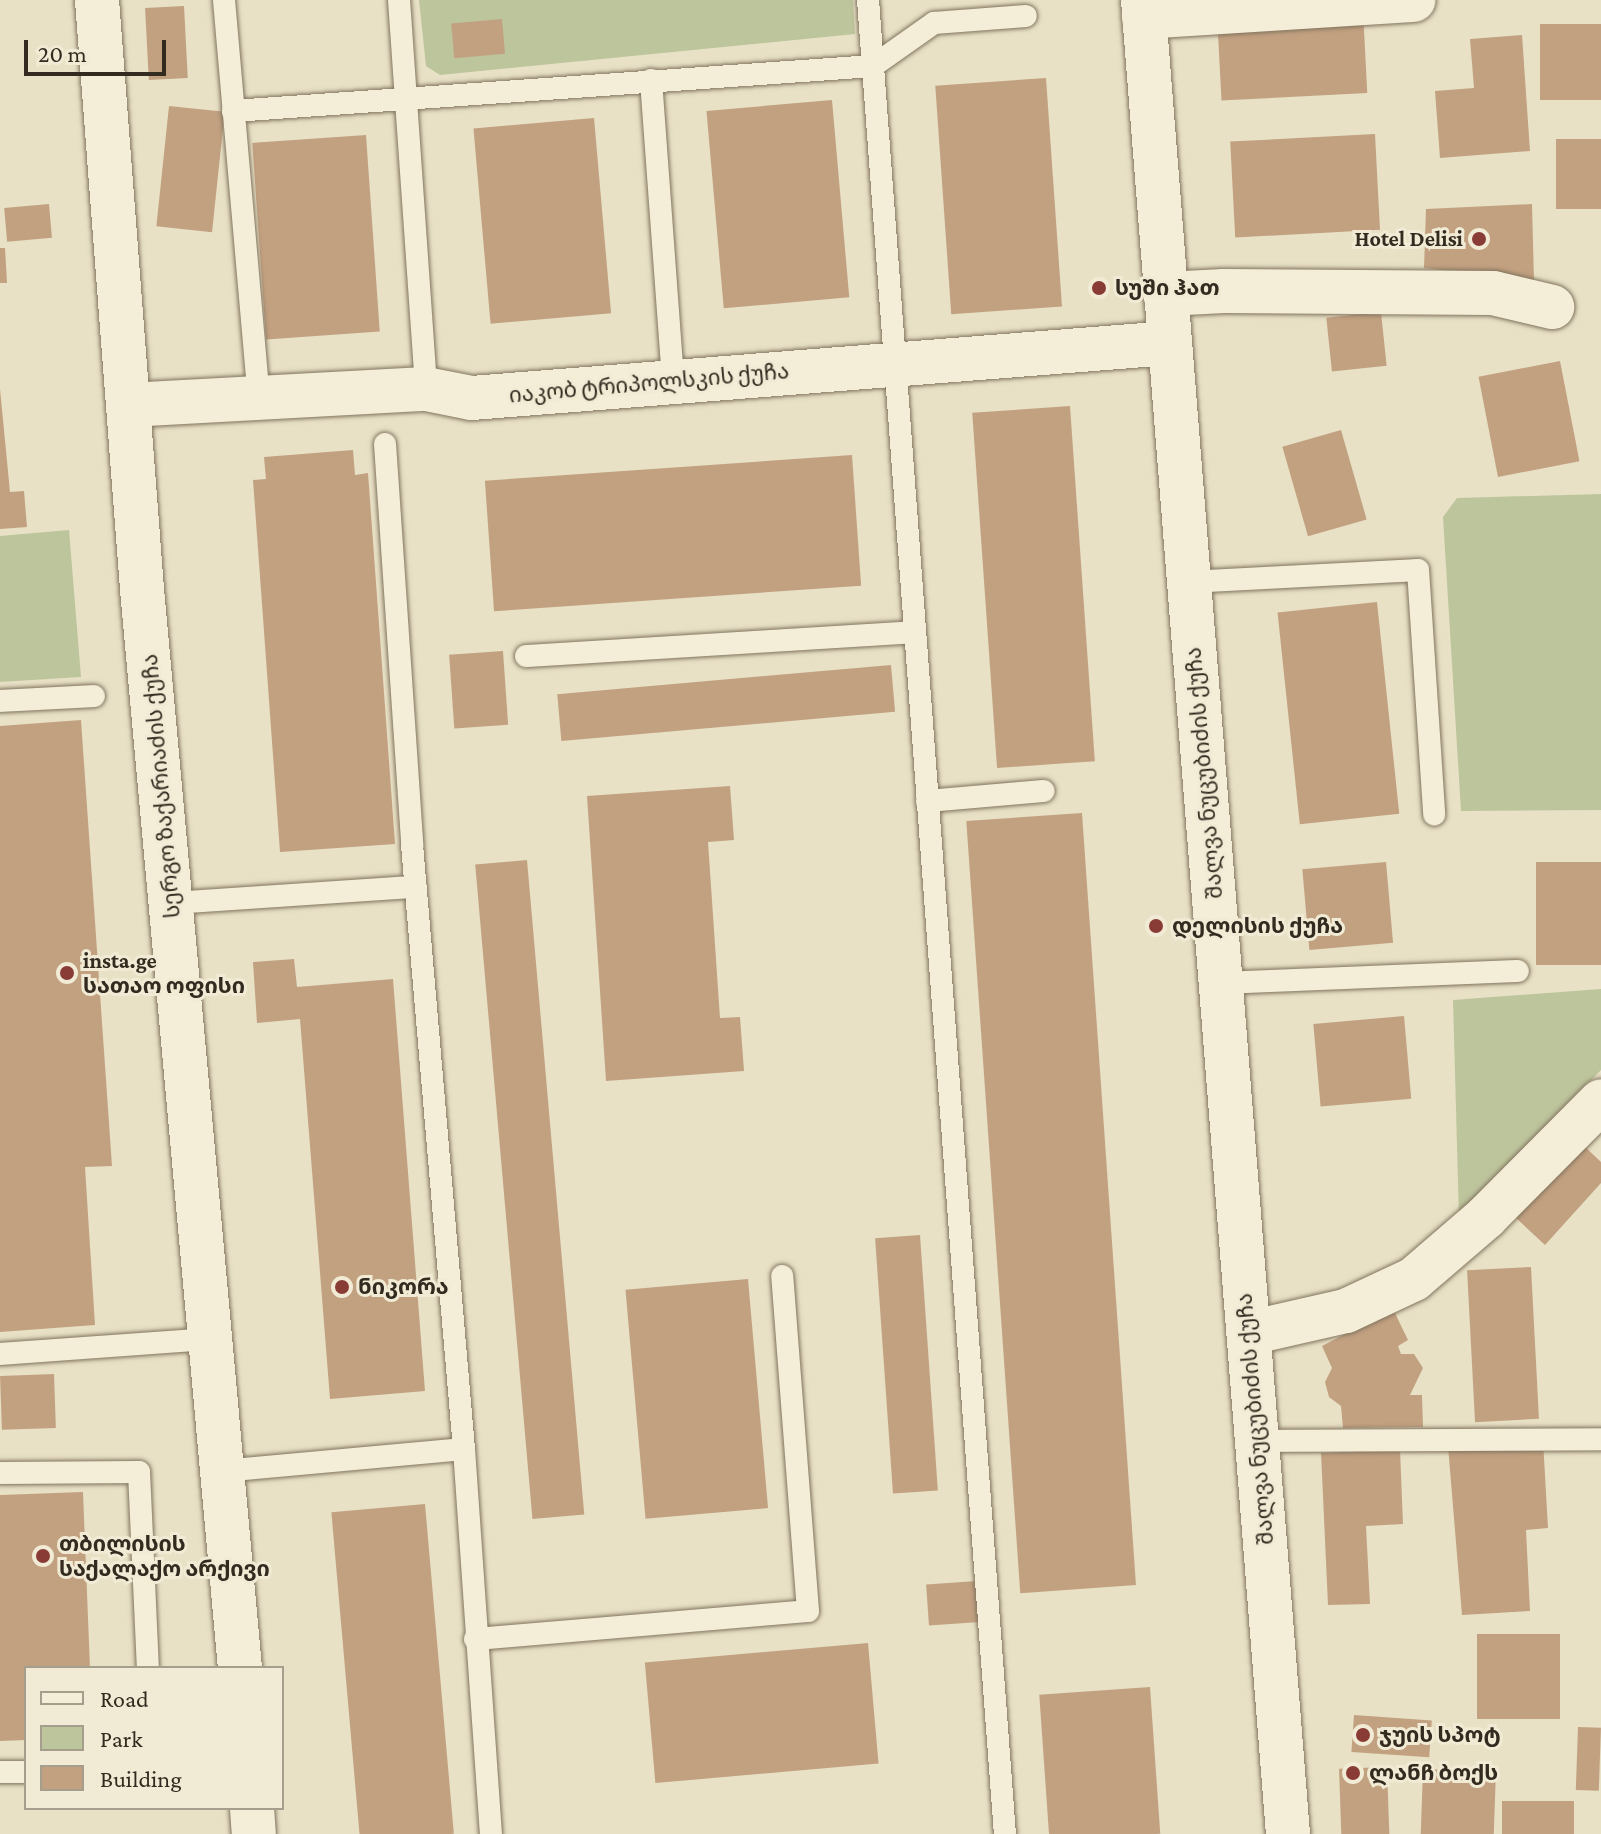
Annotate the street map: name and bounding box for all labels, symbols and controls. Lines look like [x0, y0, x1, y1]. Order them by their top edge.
scale bar [28, 24, 170, 74]
text: 20 m [38, 40, 87, 67]
place label: Hotel Delisi [1354, 226, 1463, 252]
marker: Hotel Delisi [1470, 230, 1488, 248]
place label: სუში ჰათ [1115, 275, 1220, 301]
marker: სუში ჰათ [1090, 279, 1108, 297]
street label: იაკობ ტრიპოლსკის ქუჩა [508, 358, 790, 408]
street label: შალვა ნუცუბიძის ქუჩა [1180, 646, 1228, 900]
street label: სერგო ზაქარიაძის ქუჩა [136, 653, 186, 919]
place label: დელისის ქუჩა [1172, 913, 1343, 939]
marker: დელისის ქუჩა [1147, 917, 1165, 935]
place label: insta.ge სათაო ოფისი [83, 947, 245, 998]
marker: insta.ge სათაო ოფისი [58, 964, 76, 982]
place label: ნიკორა [358, 1274, 449, 1300]
marker: ნიკორა [333, 1278, 351, 1296]
street label: შალვა ნუცუბიძის ქუჩა [1231, 1292, 1279, 1546]
place label: თბილისის საქალაქო არქივი [59, 1530, 270, 1582]
marker: თბილისის საქალაქო არქივი [34, 1547, 52, 1565]
legend [24, 1666, 284, 1810]
text: Road [100, 1685, 149, 1712]
place label: ჯუის სპოტ [1379, 1722, 1501, 1748]
text: Park [100, 1725, 143, 1752]
marker: ჯუის სპოტ [1354, 1726, 1372, 1744]
place label: ლანჩ ბოქს [1369, 1760, 1498, 1786]
marker: ლანჩ ბოქს [1344, 1764, 1362, 1782]
text: Building [100, 1765, 182, 1792]

